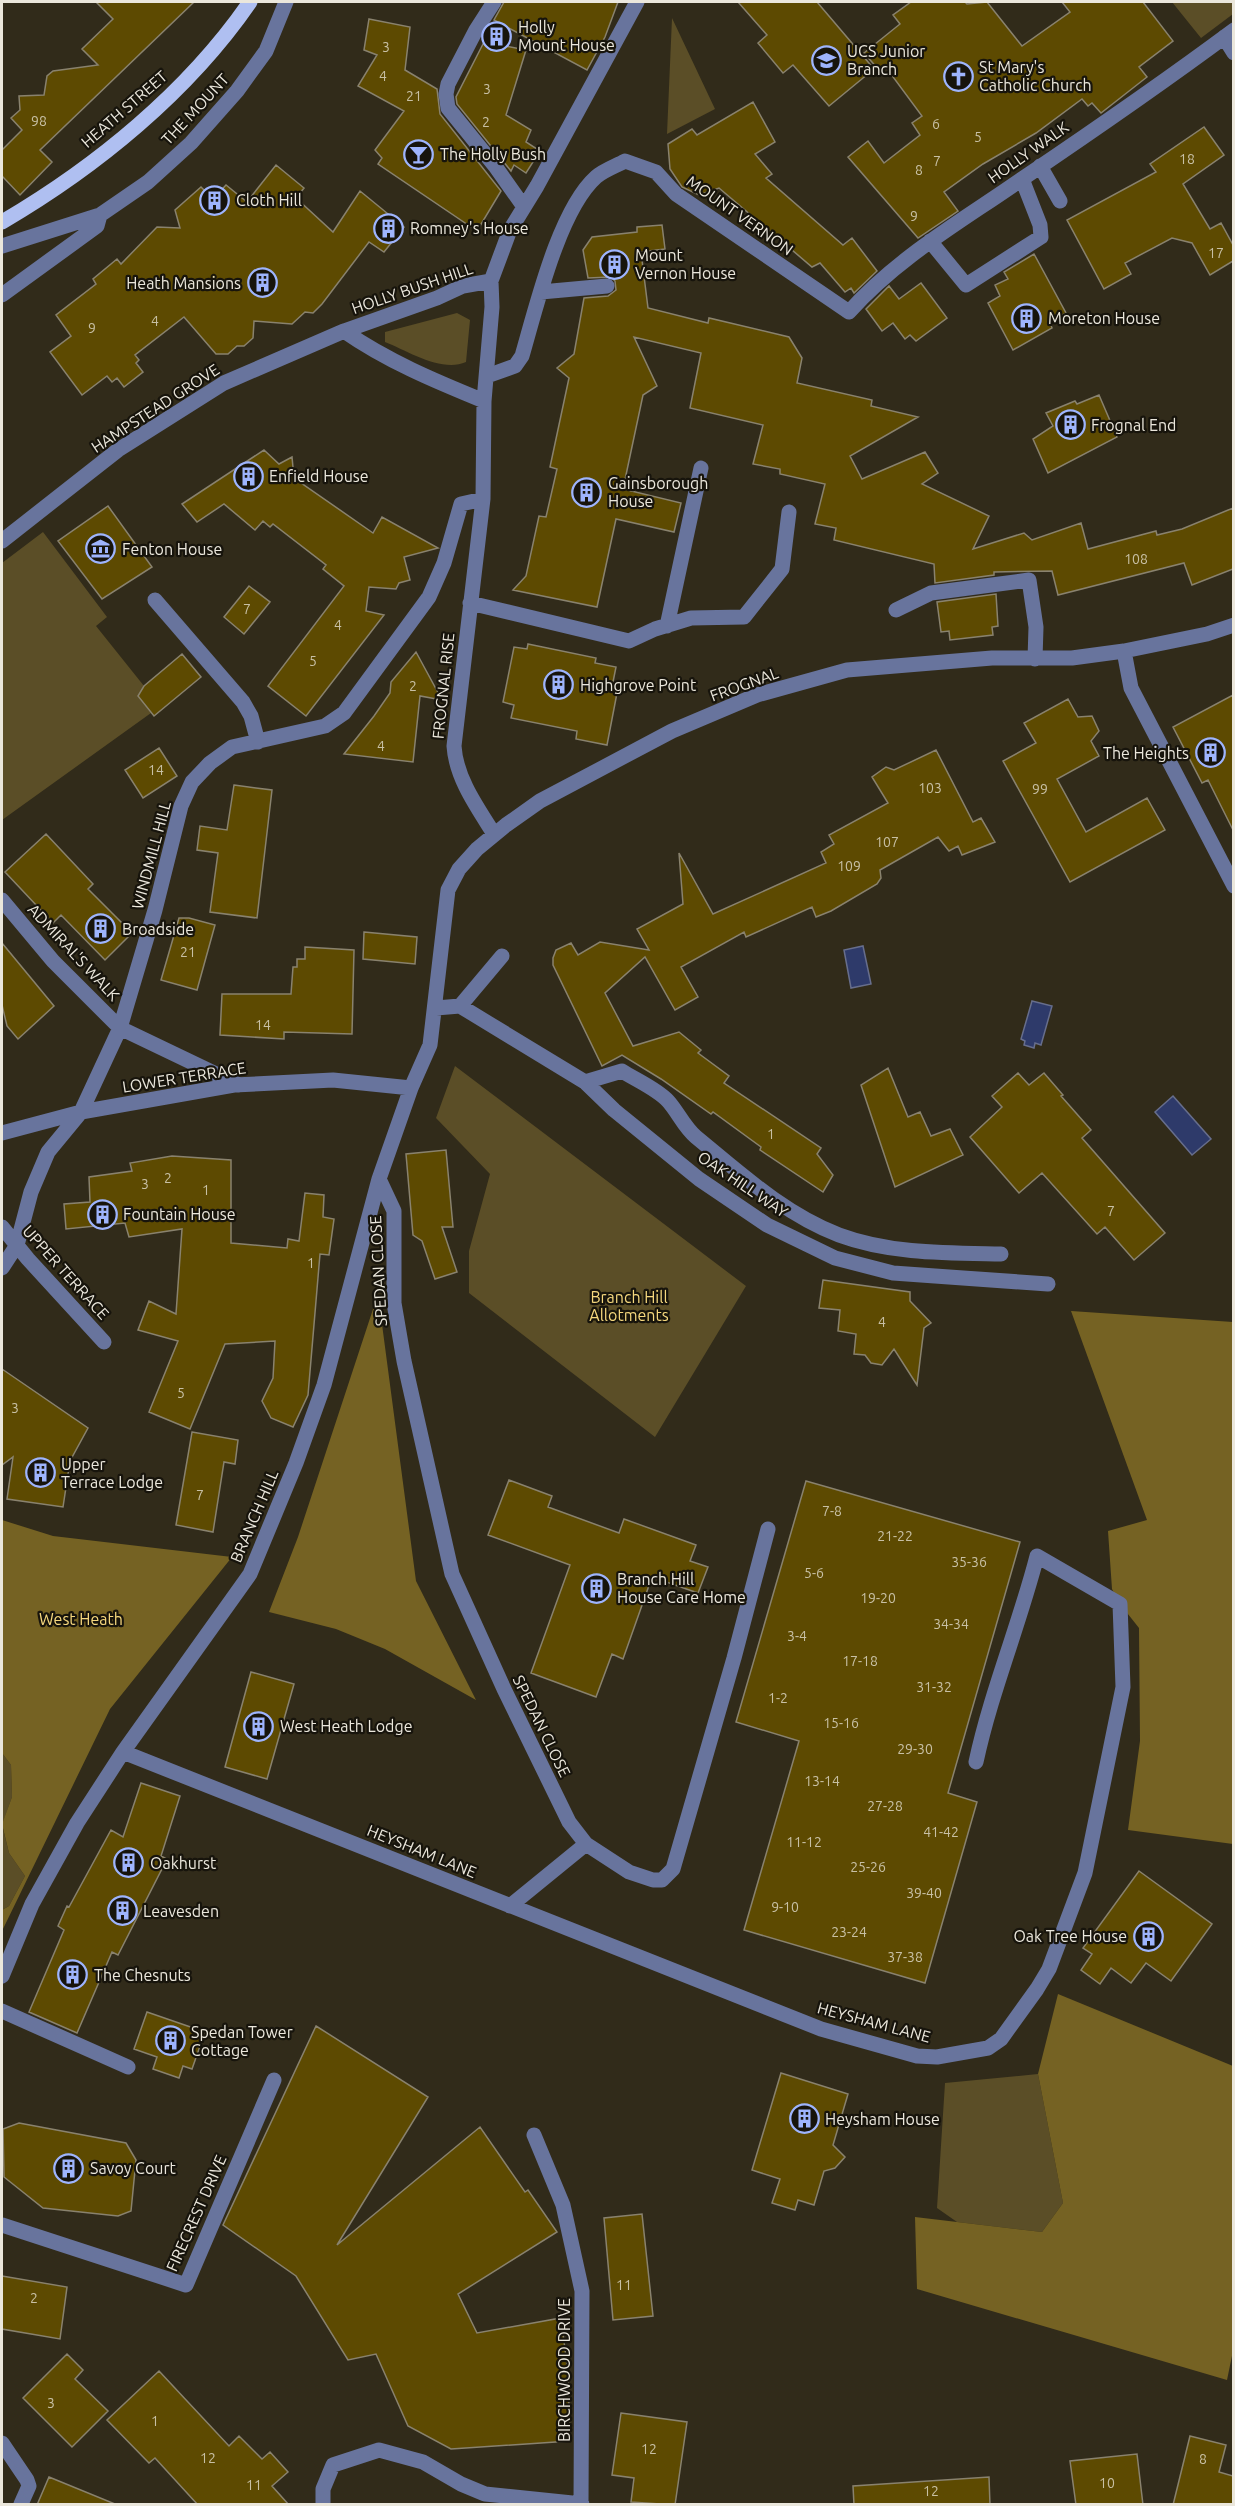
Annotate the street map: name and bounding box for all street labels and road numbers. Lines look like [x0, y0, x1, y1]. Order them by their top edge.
street label: HEATH STREET [77, 67, 171, 151]
street label: THE MOUNT [158, 70, 232, 148]
street label: HOLLY WALK [984, 118, 1072, 186]
street label: MOUNT VERNON [683, 172, 797, 258]
street label: HOLLY BUSH HILL [349, 259, 475, 317]
street label: HAMPSTEAD GROVE [88, 360, 222, 456]
street label: FROGNAL RISE [428, 632, 458, 740]
street label: FROGNAL [707, 663, 781, 705]
street label: WINDMILL HILL [128, 799, 174, 911]
street label: ADMIRAL'S WALK [25, 900, 124, 1004]
street label: LOWER TERRACE [121, 1058, 247, 1096]
street label: OAK HILL WAY [695, 1147, 792, 1221]
street label: SPEDAN CLOSE [366, 1215, 390, 1327]
street label: UPPER TERRACE [19, 1221, 113, 1323]
street label: BRANCH HILL [226, 1467, 282, 1565]
street label: SPEDAN CLOSE [510, 1672, 574, 1780]
street label: HEYSHAM LANE [365, 1821, 479, 1881]
street label: HEYSHAM LANE [816, 1998, 933, 2046]
street label: FIRECREST DRIVE [162, 2152, 230, 2274]
street label: BIRCHWOOD DRIVE [555, 2298, 573, 2442]

